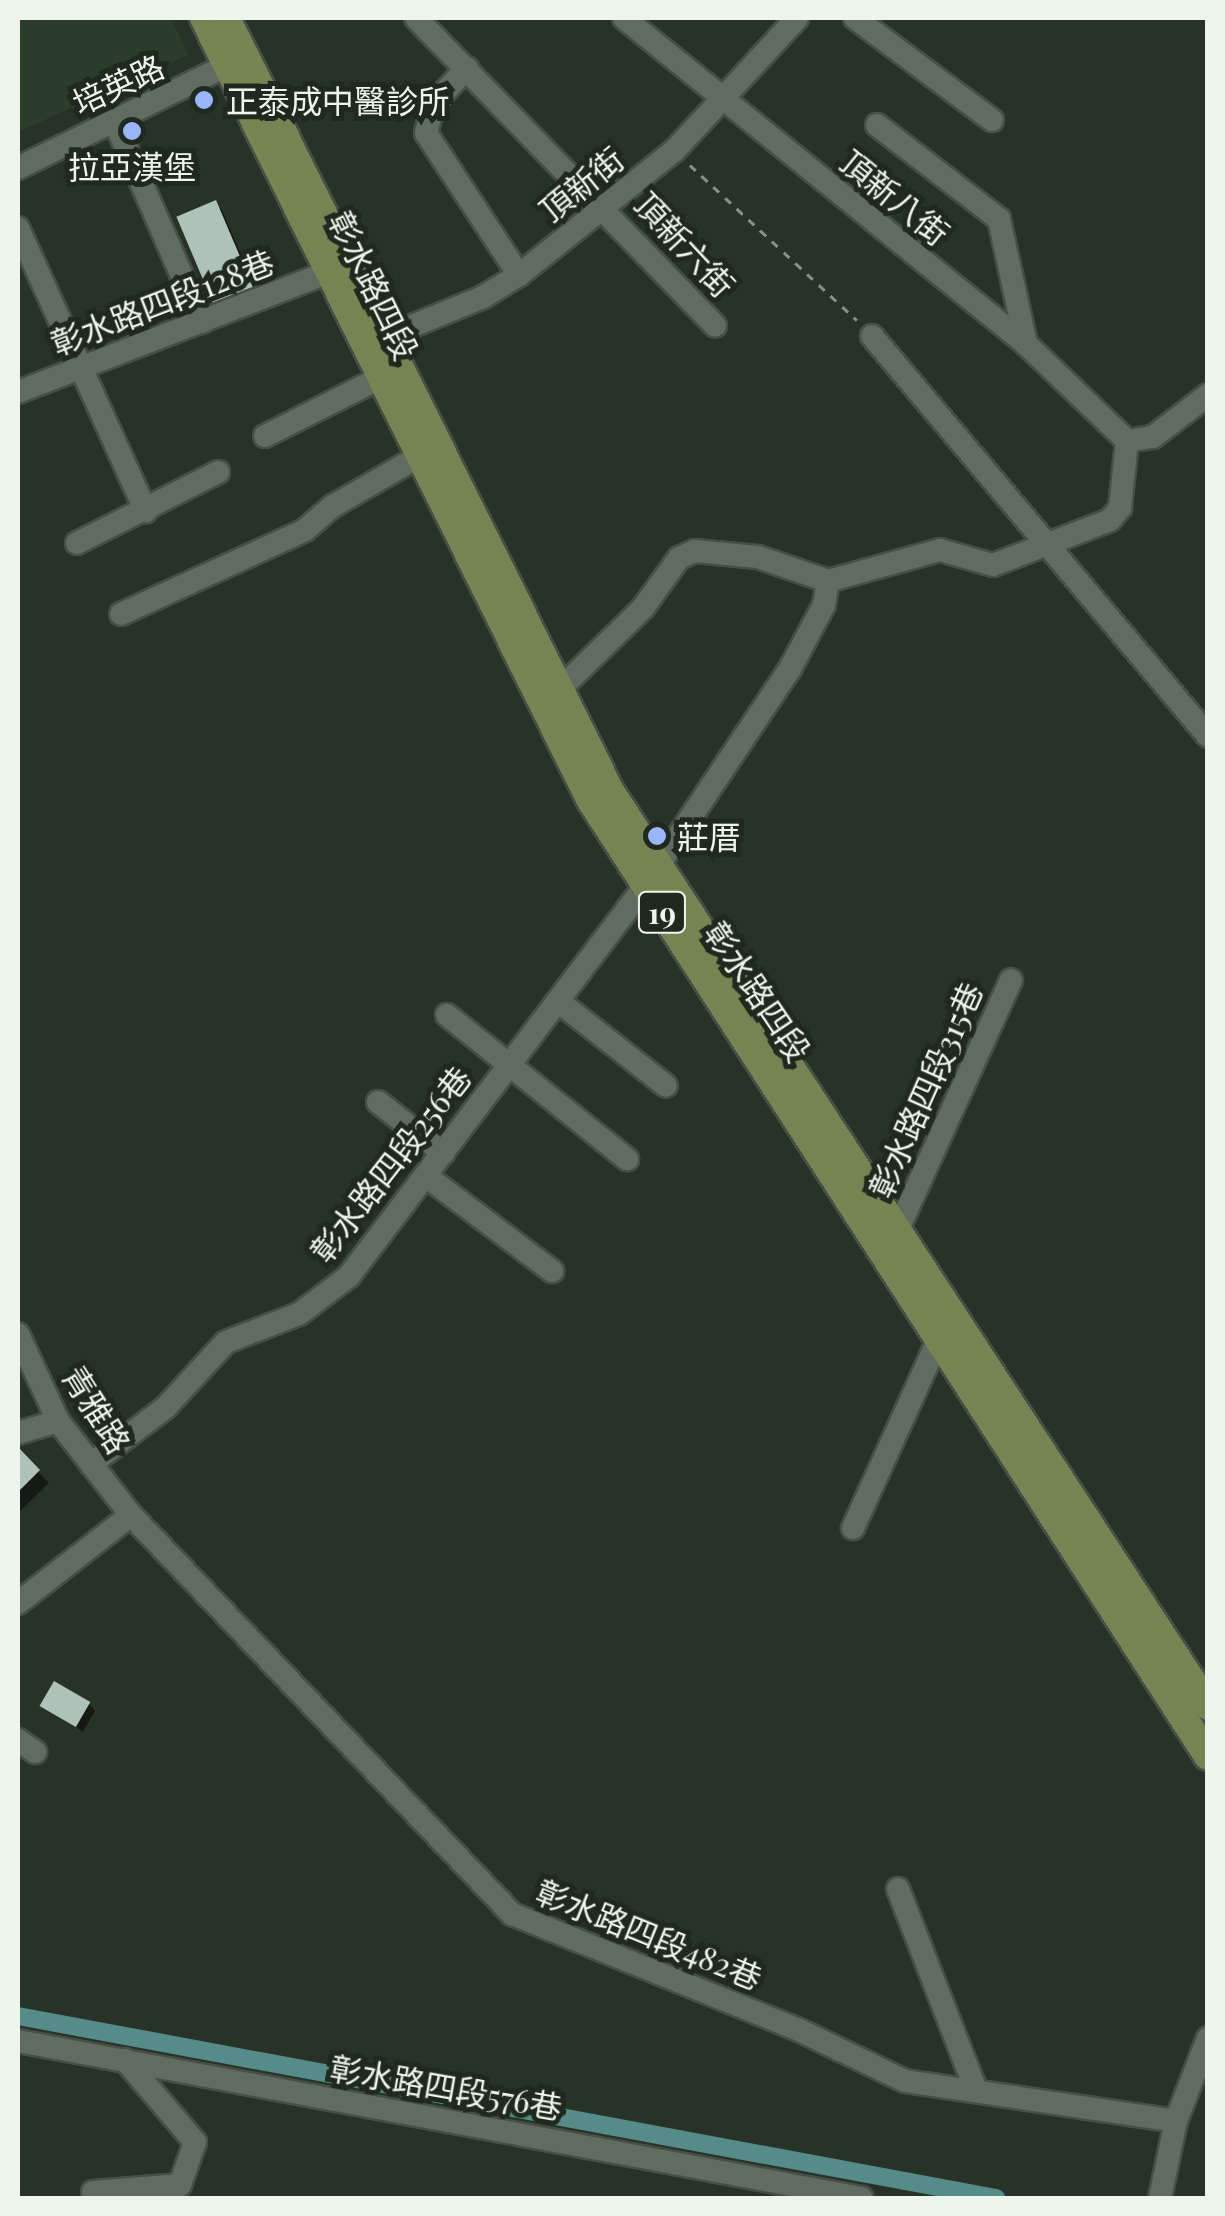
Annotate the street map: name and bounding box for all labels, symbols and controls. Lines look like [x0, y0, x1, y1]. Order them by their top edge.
street label: 培英路 [66, 46, 170, 122]
place label: 正泰成中醫診所 [226, 81, 450, 119]
marker: 正泰成中醫診所 [191, 87, 217, 113]
marker: 拉亞漢堡 [121, 120, 143, 142]
street label: 頂新街 [532, 139, 630, 229]
street label: 頂新八街 [833, 142, 957, 252]
place label: 拉亞漢堡 [68, 147, 196, 185]
street label: 頂新六街 [627, 184, 743, 304]
street label: 彰水路四段 [322, 205, 426, 365]
street label: 彰水路四段128巷 [45, 242, 279, 362]
place label: 莊厝 [677, 817, 741, 855]
marker: 莊厝 [646, 825, 668, 847]
road number: 19 [637, 887, 687, 937]
street label: 彰水路四段 [697, 914, 819, 1068]
street label: 彰水路四段315巷 [860, 977, 990, 1203]
street label: 彰水路四段256巷 [302, 1059, 478, 1269]
street label: 青雅路 [55, 1358, 139, 1460]
street label: 彰水路四段482巷 [531, 1871, 767, 1997]
street label: 彰水路四段576巷 [327, 2048, 565, 2126]

